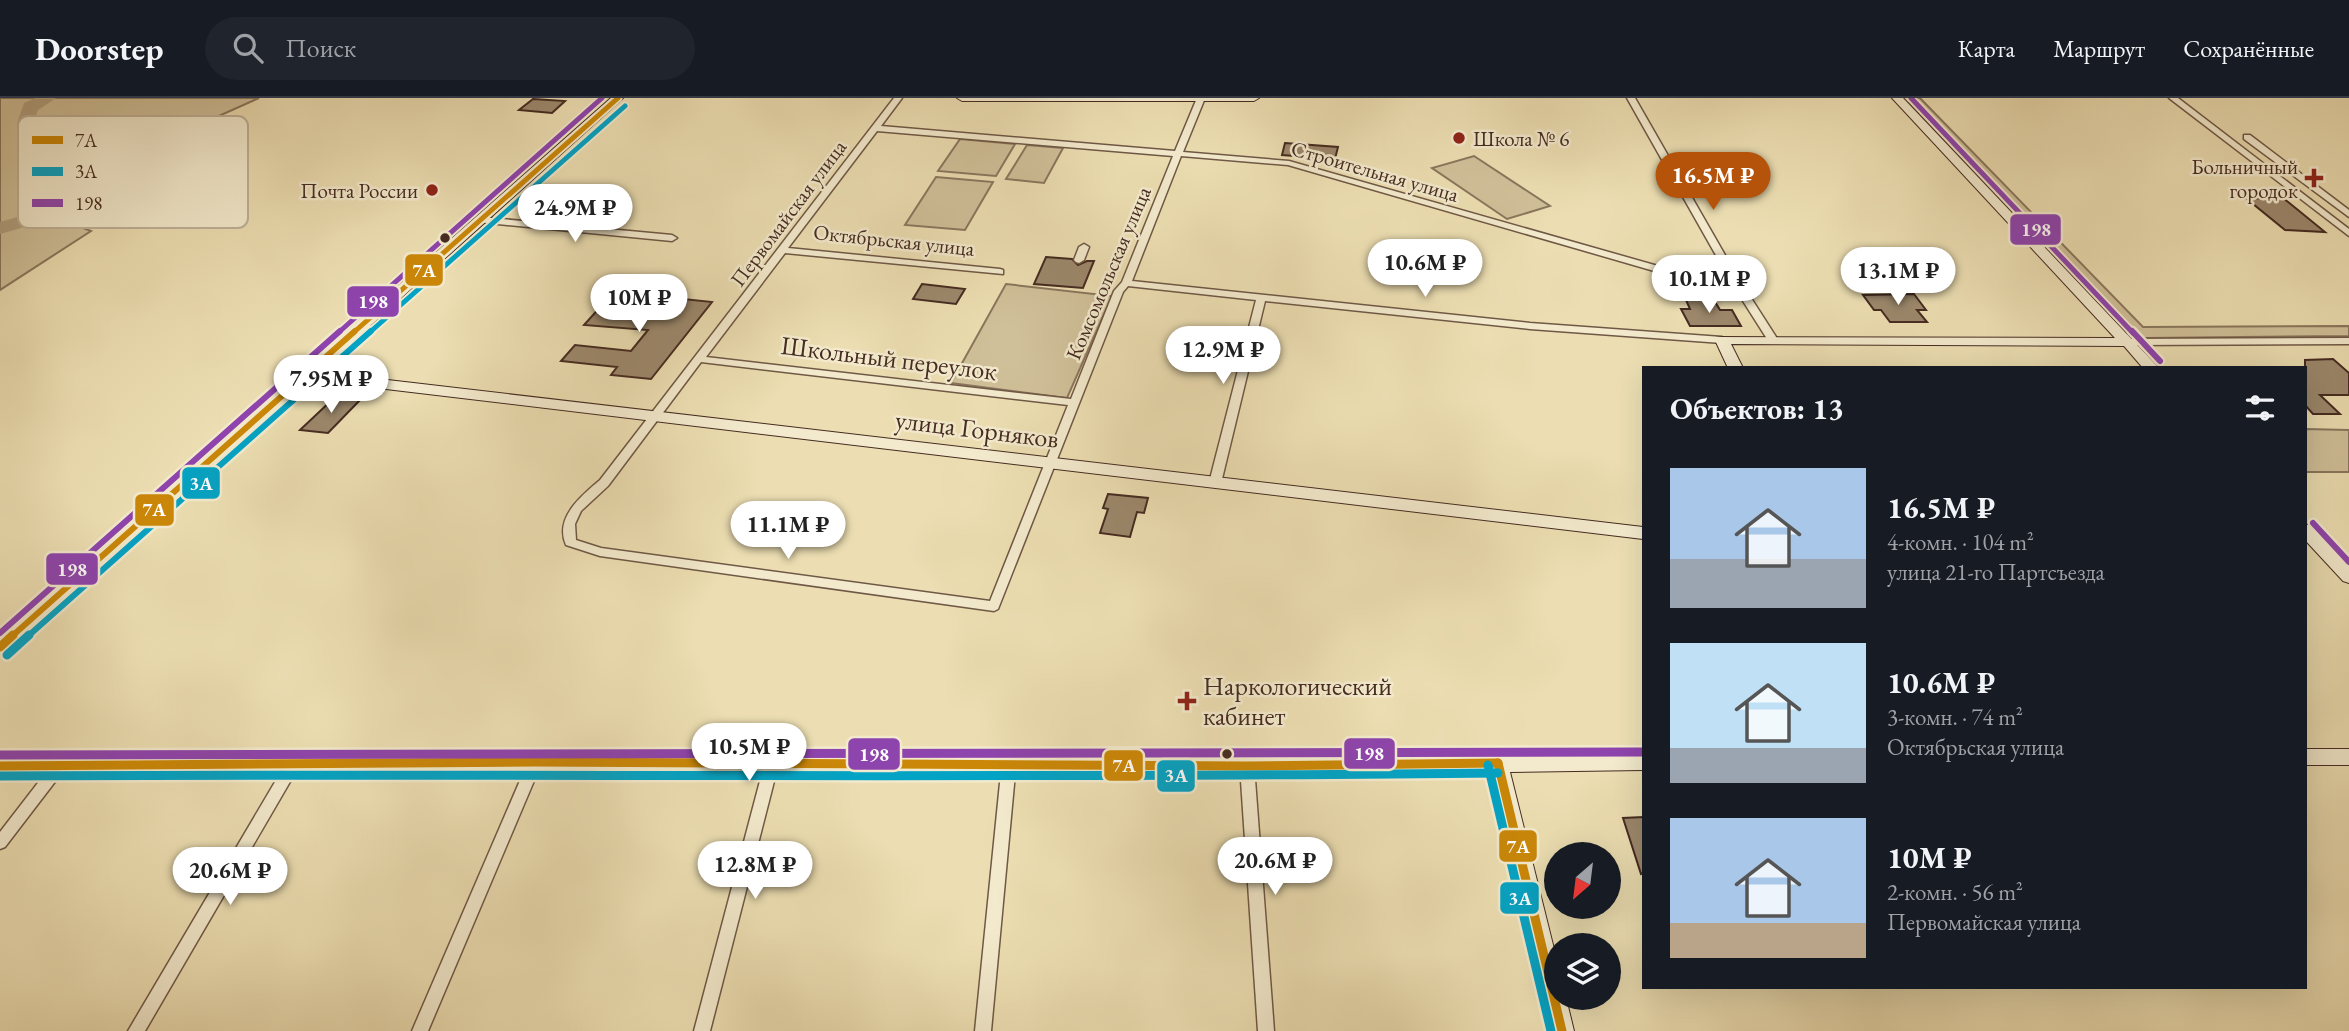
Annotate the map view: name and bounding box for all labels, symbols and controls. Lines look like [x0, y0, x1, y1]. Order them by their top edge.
search box [205, 17, 695, 80]
text: Doorstep [35, 27, 163, 70]
icon: search [229, 29, 267, 67]
text: Поиск [285, 31, 356, 65]
text: Карта [1958, 33, 2015, 64]
text: Маршрут [2053, 33, 2145, 64]
text: Сохранённые [2183, 33, 2314, 64]
legend [18, 116, 248, 228]
place label: Школа № 6 [1473, 125, 1569, 152]
text: 7А [75, 128, 98, 153]
marker: Школа № 6 [1451, 130, 1467, 146]
street label: Первомайская улица [724, 134, 852, 292]
street label: Строительная улица [1288, 134, 1462, 208]
pin: 16.5M ₽ [1648, 152, 1778, 212]
place label: Больничный городок [2191, 153, 2298, 204]
text: 3А [75, 159, 98, 184]
text: 16.5M ₽ [1672, 160, 1754, 190]
marker: Больничный городок [2304, 168, 2324, 188]
place label: Почта России [300, 177, 418, 204]
marker: Почта России [424, 182, 440, 198]
street label: Комсомольская улица [1059, 182, 1157, 364]
pin: 24.9M ₽ [510, 184, 640, 244]
text: 198 [75, 191, 102, 216]
text: 24.9M ₽ [534, 192, 616, 222]
line badge: 198 [2009, 213, 2062, 246]
text: 198 [2021, 217, 2051, 242]
street label: Октябрьская улица [812, 218, 976, 262]
unlabelled marker [438, 231, 452, 245]
pin: 10.6M ₽ [1360, 240, 1490, 299]
text: 10.6M ₽ [1384, 247, 1466, 277]
pin: 13.1M ₽ [1833, 248, 1963, 307]
line badge: 7А [404, 253, 444, 287]
text: 13.1M ₽ [1857, 255, 1939, 285]
pin: 10.1M ₽ [1644, 256, 1774, 315]
text: 7А [412, 258, 436, 283]
text: 10.1M ₽ [1668, 263, 1750, 293]
pin: 10M ₽ [590, 274, 688, 334]
text: 10M ₽ [606, 282, 672, 312]
line badge: 198 [346, 285, 400, 318]
text: 198 [358, 289, 388, 314]
pin: 12.9M ₽ [1158, 327, 1288, 386]
street label: Школьный переулок [779, 328, 1000, 388]
text: 12.9M ₽ [1182, 334, 1264, 364]
pin: 7.95M ₽ [266, 356, 396, 415]
text: 7.95M ₽ [290, 363, 372, 393]
text: Объектов: 13 [1670, 389, 1844, 428]
icon: filters [2241, 389, 2279, 427]
street label: улица Горняков [893, 402, 1061, 456]
line badge: 3А [181, 466, 221, 500]
text: 3А [189, 471, 213, 496]
text: 16.5M ₽ [1887, 488, 1995, 527]
line badge: 7А [134, 493, 175, 527]
icon: home [1726, 496, 1810, 580]
text: 7А [142, 497, 166, 522]
pin: 11.1M ₽ [723, 502, 853, 561]
text: 11.1M ₽ [747, 509, 829, 539]
text: 4-комн. · 104 m² [1887, 527, 2034, 557]
line badge: 198 [45, 552, 99, 586]
text: 198 [57, 557, 87, 582]
text: улица 21-го Партсъезда [1887, 557, 2105, 587]
text: 10.6M ₽ [1887, 663, 1995, 702]
place label: Наркологический кабинет [1203, 669, 1392, 733]
icon: home [1726, 671, 1810, 755]
marker: Наркологический кабинет [1177, 691, 1197, 711]
text: 3-комн. · 74 m² [1887, 702, 2023, 732]
pin: 10.5M ₽ [684, 724, 814, 783]
text: 10.5M ₽ [708, 731, 790, 761]
text: Октябрьская улица [1887, 732, 2064, 762]
line badge: 198 [847, 737, 901, 771]
line badge: 198 [1343, 737, 1396, 770]
text: 198 [1354, 741, 1384, 766]
text: 198 [859, 742, 889, 767]
unlabelled marker [1220, 747, 1234, 761]
line badge: 7А [1103, 749, 1144, 782]
text: 7А [1112, 753, 1136, 778]
line badge: 3А [1156, 759, 1196, 793]
text: 3А [1164, 763, 1188, 788]
line badge: 7А [1498, 829, 1538, 863]
text: 7А [1506, 834, 1530, 859]
pin: 20.6M ₽ [1210, 838, 1340, 897]
text: 10M ₽ [1887, 838, 1972, 877]
pin: 12.8M ₽ [690, 842, 820, 901]
north arrow [1544, 842, 1620, 919]
map controls [1544, 842, 1621, 1010]
text: 20.6M ₽ [1234, 845, 1316, 875]
icon: home [1726, 846, 1810, 930]
pin: 20.6M ₽ [165, 848, 295, 907]
text: 12.8M ₽ [714, 849, 796, 879]
text: 20.6M ₽ [189, 855, 271, 885]
text: 2-комн. · 56 m² [1887, 877, 2023, 907]
line badge: 3А [1499, 881, 1540, 915]
text: 3А [1508, 886, 1532, 911]
text: Первомайская улица [1887, 907, 2081, 937]
button: layers [1544, 933, 1621, 1010]

